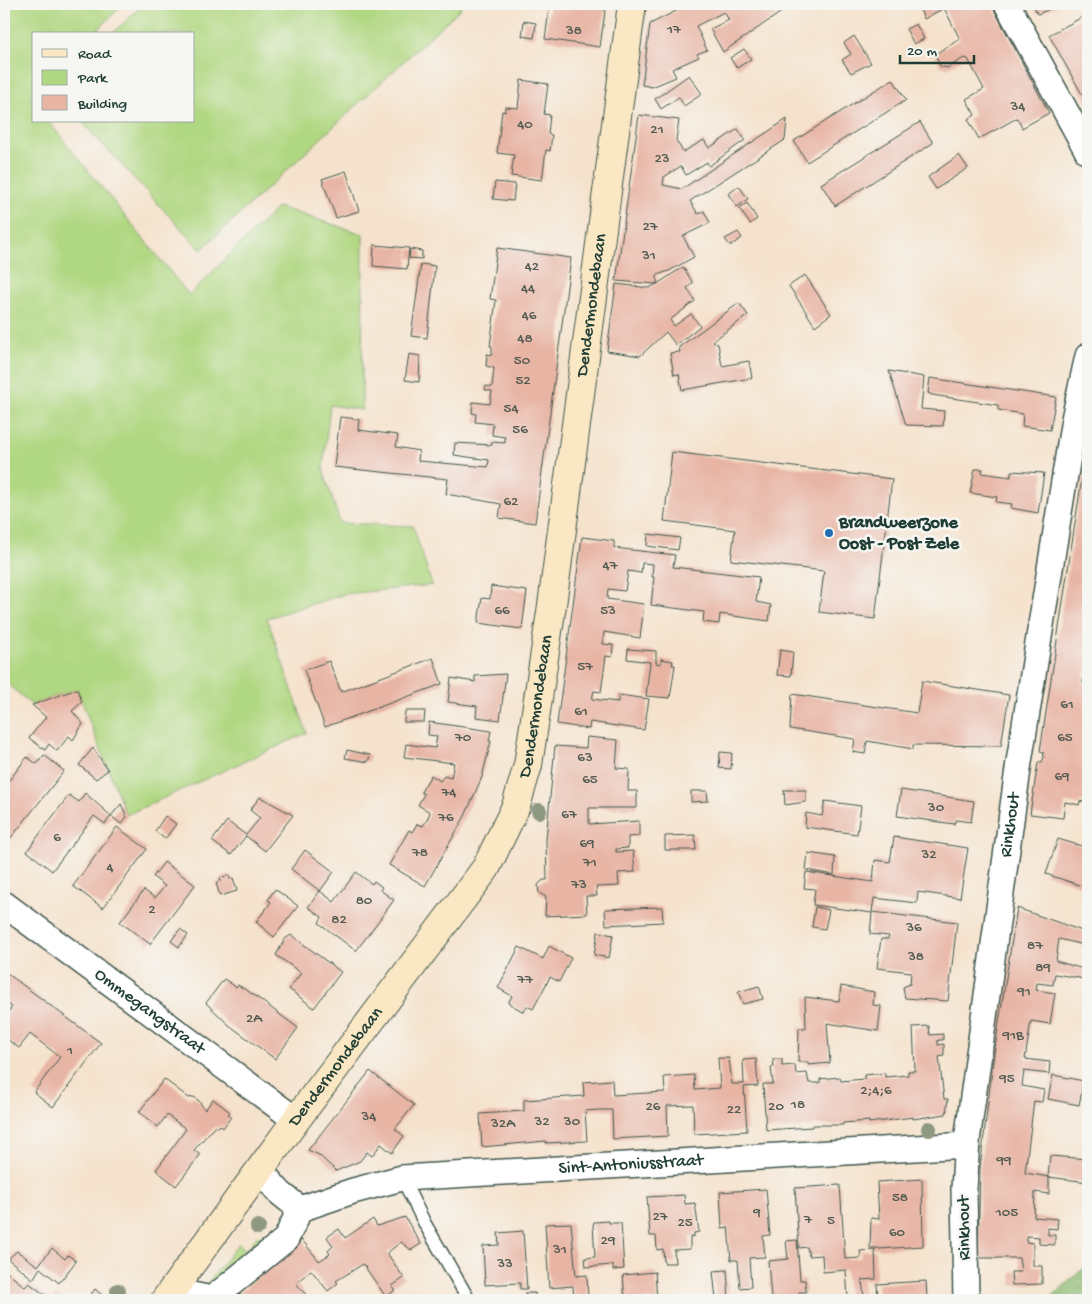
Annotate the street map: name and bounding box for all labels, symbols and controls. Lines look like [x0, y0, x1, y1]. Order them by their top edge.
house number: 17 [666, 21, 682, 39]
house number: 38 [565, 22, 582, 40]
legend [32, 32, 195, 122]
scale bar [900, 32, 973, 64]
text: 20 m [907, 43, 937, 61]
text: Road [78, 46, 112, 64]
text: Park [77, 70, 108, 88]
text: Building [77, 96, 127, 114]
house number: 34 [1010, 98, 1025, 116]
house number: 40 [517, 116, 533, 134]
house number: 21 [650, 121, 664, 139]
house number: 23 [654, 150, 670, 168]
house number: 27 [642, 218, 659, 236]
street label: Dendermondebaan [572, 232, 612, 379]
house number: 31 [641, 247, 656, 265]
house number: 42 [525, 258, 539, 276]
house number: 44 [521, 280, 535, 298]
house number: 46 [522, 307, 537, 325]
house number: 48 [517, 330, 533, 348]
house number: 50 [514, 352, 531, 370]
house number: 52 [515, 372, 531, 390]
house number: 54 [504, 400, 519, 418]
house number: 56 [512, 421, 528, 439]
house number: 62 [504, 493, 518, 511]
place label: Brandweerzone Oost - Post Zele [838, 513, 960, 555]
marker: Brandweerzone Oost - Post Zele [823, 527, 835, 539]
house number: 47 [603, 557, 619, 575]
house number: 66 [494, 602, 510, 620]
house number: 53 [600, 602, 616, 620]
street label: Dendermondebaan [514, 633, 558, 781]
house number: 57 [577, 658, 594, 676]
house number: 61 [1060, 696, 1074, 714]
house number: 61 [574, 703, 588, 721]
house number: 70 [454, 729, 472, 747]
house number: 65 [1057, 729, 1073, 747]
house number: 63 [577, 749, 593, 767]
house number: 69 [1054, 768, 1070, 786]
house number: 65 [582, 771, 598, 789]
house number: 74 [441, 784, 456, 802]
street label: Rinkhout [996, 790, 1025, 859]
house number: 30 [927, 799, 945, 817]
house number: 67 [561, 806, 578, 824]
house number: 76 [437, 809, 454, 827]
house number: 6 [53, 829, 61, 847]
house number: 69 [579, 835, 595, 853]
house number: 78 [411, 844, 428, 862]
house number: 32 [920, 846, 937, 864]
house number: 71 [582, 854, 597, 872]
house number: 4 [106, 859, 114, 877]
house number: 73 [570, 876, 587, 894]
house number: 80 [356, 892, 373, 910]
house number: 2 [148, 901, 156, 919]
house number: 82 [331, 911, 347, 929]
house number: 36 [905, 919, 922, 937]
house number: 87 [1027, 937, 1044, 955]
house number: 38 [907, 948, 924, 966]
house number: 89 [1035, 959, 1051, 977]
street label: Ommegangstraat [90, 964, 210, 1060]
house number: 77 [516, 971, 534, 989]
house number: 91 [1016, 983, 1031, 1001]
street label: Dendermondebaan [284, 1003, 388, 1132]
house number: 2A [246, 1010, 263, 1028]
house number: 91B [1001, 1027, 1024, 1045]
house number: 1 [66, 1042, 73, 1060]
house number: 95 [998, 1070, 1015, 1088]
house number: 2;4;6 [860, 1082, 892, 1100]
house number: 18 [790, 1096, 805, 1114]
house number: 26 [646, 1098, 661, 1116]
house number: 20 [768, 1098, 784, 1116]
house number: 22 [727, 1101, 741, 1119]
house number: 34 [361, 1108, 376, 1126]
house number: 32 [533, 1113, 550, 1131]
house number: 30 [563, 1113, 581, 1131]
house number: 32A [490, 1115, 516, 1133]
street label: Sint-Antoniusstraat [558, 1150, 705, 1179]
house number: 99 [995, 1152, 1012, 1170]
house number: 58 [892, 1189, 908, 1207]
street label: Rinkhout [954, 1194, 976, 1261]
house number: 9 [752, 1204, 761, 1222]
house number: 105 [995, 1204, 1018, 1222]
house number: 27 [652, 1208, 669, 1226]
house number: 7 [803, 1211, 813, 1229]
house number: 5 [827, 1212, 835, 1230]
house number: 25 [677, 1214, 693, 1232]
house number: 60 [889, 1224, 906, 1242]
house number: 29 [601, 1232, 616, 1250]
house number: 31 [552, 1241, 567, 1259]
house number: 33 [496, 1255, 513, 1273]

